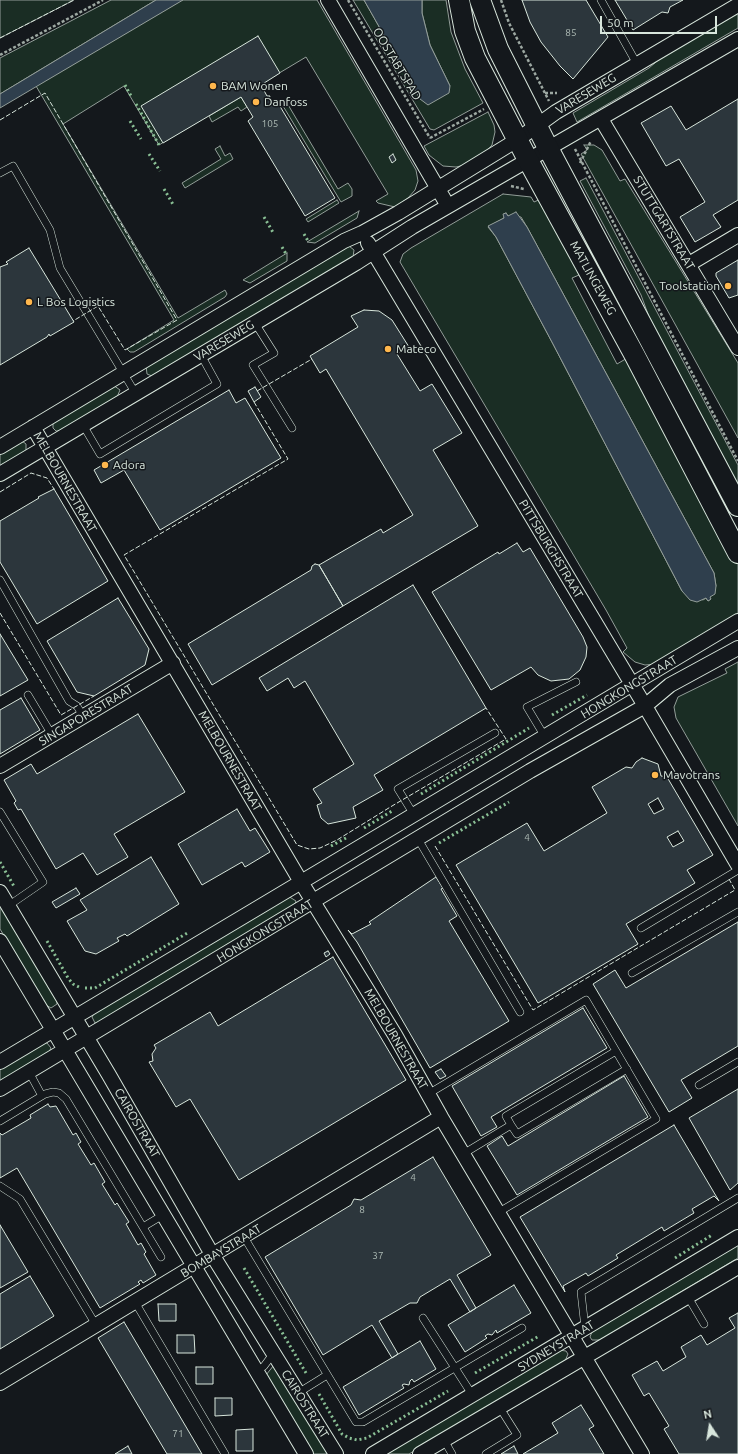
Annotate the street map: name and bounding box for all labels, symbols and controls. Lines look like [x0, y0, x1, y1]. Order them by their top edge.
scale bar [602, 8, 719, 34]
text: 50 m [607, 16, 634, 29]
street label: OOSTABTSPAD [370, 25, 424, 103]
house number: 85 [565, 27, 577, 39]
street label: VARESEWEG [553, 70, 619, 118]
place label: BAM Wonen [221, 79, 288, 93]
marker: BAM Wonen [208, 81, 218, 91]
place label: Danfoss [264, 95, 307, 109]
marker: Danfoss [251, 97, 261, 107]
house number: 105 [262, 118, 278, 130]
street label: STUTTGARTSTRAAT [630, 173, 698, 273]
street label: MATLINGEWEG [567, 239, 619, 317]
place label: Toolstation [659, 279, 720, 293]
marker: Toolstation [723, 281, 733, 291]
place label: L Bos Logistics [37, 295, 115, 309]
marker: L Bos Logistics [24, 297, 34, 307]
street label: VARESEWEG [191, 317, 257, 365]
place label: Mateco [396, 342, 436, 356]
marker: Mateco [383, 344, 393, 354]
street label: MELBOURNESTRAAT [30, 429, 100, 535]
place label: Adora [113, 458, 146, 472]
marker: Adora [100, 460, 110, 470]
street label: PITTSBURGHSTRAAT [516, 497, 586, 601]
street label: HONGKONGSTRAAT [578, 653, 680, 721]
street label: SINGAPORESTRAAT [36, 681, 136, 749]
street label: MELBOURNESTRAAT [195, 708, 265, 814]
place label: Mavotrans [663, 768, 720, 782]
marker: Mavotrans [650, 770, 660, 780]
house number: 4 [524, 832, 530, 844]
street label: HONGKONGSTRAAT [214, 897, 316, 965]
street label: MELBOURNESTRAAT [361, 986, 431, 1092]
street label: CAIROSTRAAT [111, 1086, 163, 1160]
house number: 4 [410, 1172, 416, 1184]
house number: 8 [359, 1204, 365, 1216]
street label: BOMBAYSTRAAT [178, 1221, 264, 1281]
house number: 37 [372, 1250, 384, 1262]
street label: SYDNEYSTRAAT [515, 1317, 597, 1375]
street label: CAIROSTRAAT [278, 1367, 332, 1441]
north arrow [690, 1406, 730, 1446]
text: N [702, 1408, 713, 1421]
house number: 71 [172, 1428, 184, 1440]

